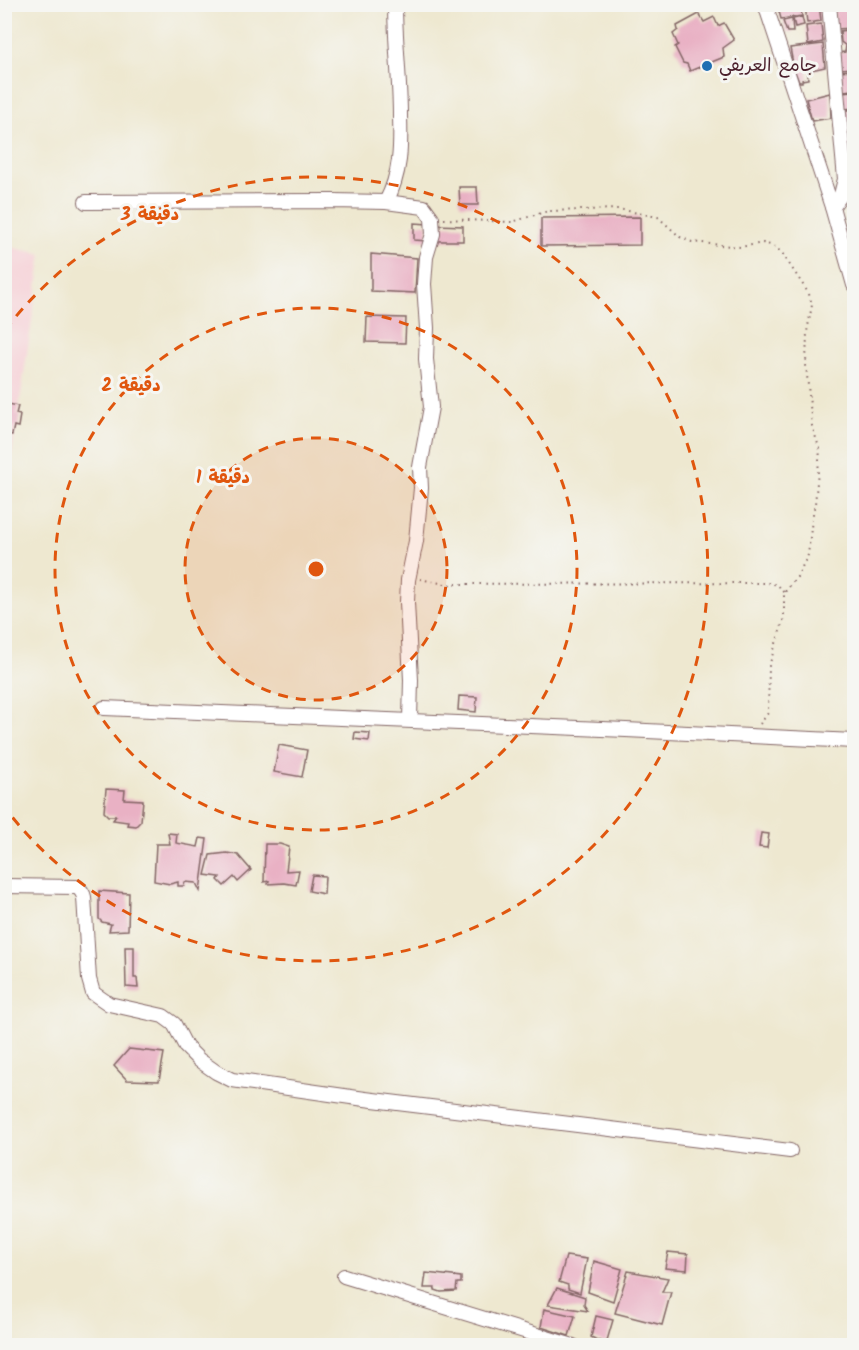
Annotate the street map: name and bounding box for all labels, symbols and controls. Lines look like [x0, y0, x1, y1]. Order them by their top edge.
place label: جامع العريفي [719, 52, 817, 81]
marker: جامع العريفي [700, 59, 714, 73]
text: 3 دقيقة [120, 201, 179, 230]
text: 2 دقيقة [102, 372, 160, 401]
text: 1 دقيقة [196, 464, 250, 493]
centre of rings [306, 559, 326, 579]

